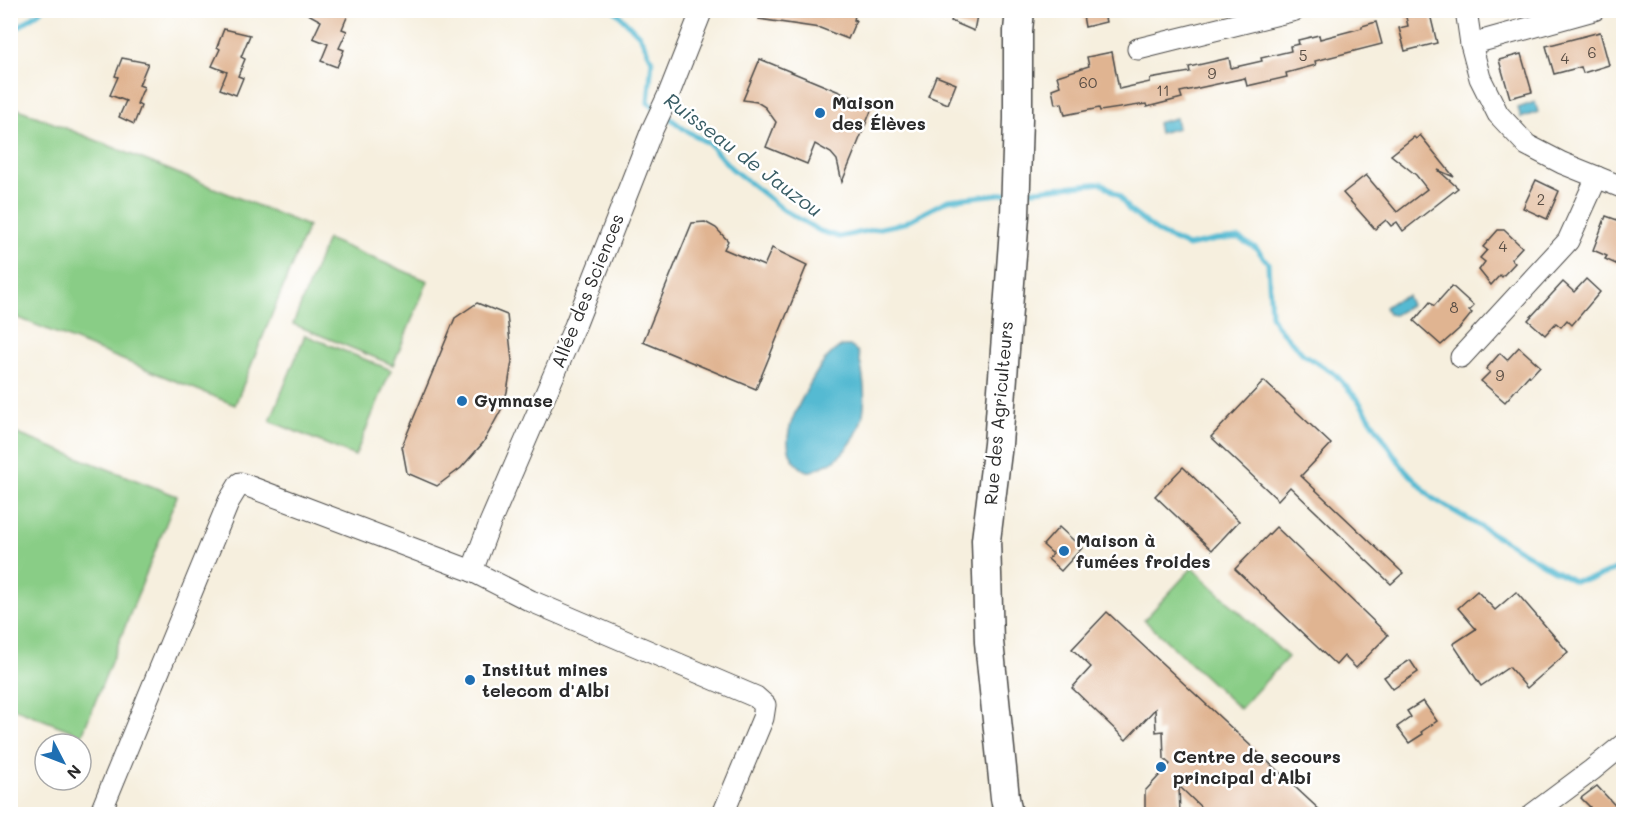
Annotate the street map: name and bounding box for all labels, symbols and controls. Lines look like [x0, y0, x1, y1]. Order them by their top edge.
house number: 6 [1587, 42, 1597, 62]
house number: 5 [1299, 45, 1307, 65]
house number: 4 [1561, 48, 1570, 68]
house number: 9 [1208, 63, 1217, 83]
house number: 60 [1079, 72, 1097, 92]
house number: 11 [1156, 80, 1170, 100]
water label: Ruisseau de Jauzou [659, 86, 828, 222]
place label: Maison des Élèves [832, 90, 926, 135]
marker: Maison des Élèves [813, 106, 827, 120]
house number: 2 [1537, 189, 1545, 209]
street label: Allée des Sciences [545, 210, 629, 371]
house number: 4 [1499, 236, 1508, 256]
house number: 8 [1449, 297, 1459, 317]
street label: Rue des Agriculteurs [978, 320, 1018, 506]
house number: 9 [1496, 365, 1505, 385]
place label: Gymnase [474, 388, 553, 412]
marker: Gymnase [455, 394, 469, 408]
place label: Maison à fumées froides [1076, 528, 1211, 573]
marker: Maison à fumées froides [1057, 544, 1071, 558]
place label: Institut mines telecom d'Albi [482, 657, 610, 702]
marker: Institut mines telecom d'Albi [463, 673, 477, 687]
north arrow [33, 732, 93, 792]
place label: Centre de secours principal d'Albi [1173, 744, 1341, 789]
marker: Centre de secours principal d'Albi [1154, 760, 1168, 774]
text: N [63, 761, 86, 784]

